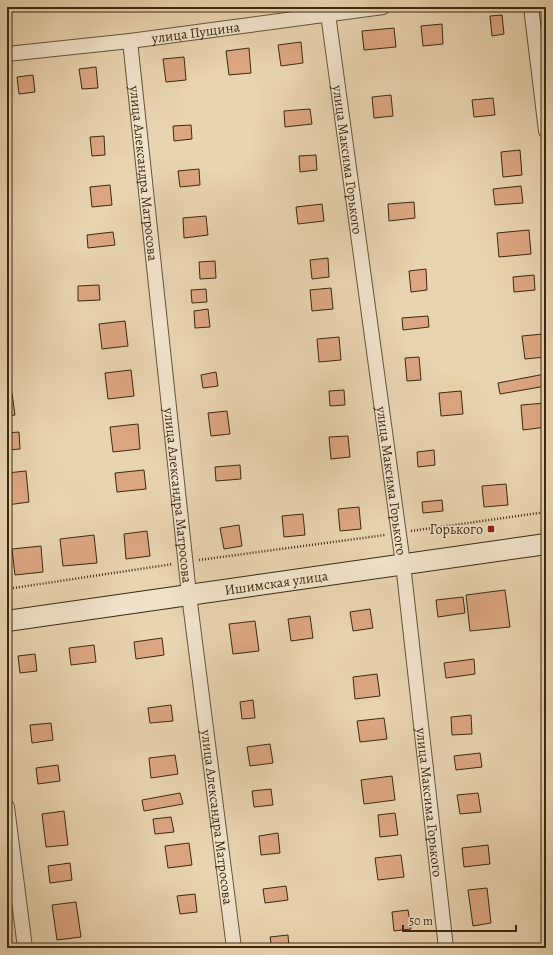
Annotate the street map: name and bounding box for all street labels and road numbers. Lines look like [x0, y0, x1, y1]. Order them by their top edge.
street label: улица Пущина [150, 17, 242, 48]
street label: улица Максима Горького [328, 83, 367, 235]
street label: улица Александра Матросова [125, 84, 162, 262]
street label: улица Максима Горького [371, 404, 411, 556]
street label: улица Александра Матросова [159, 406, 197, 585]
street label: Ишимская улица [223, 566, 330, 600]
street label: улица Максима Горького [411, 726, 447, 878]
street label: улица Александра Матросова [196, 728, 237, 906]

